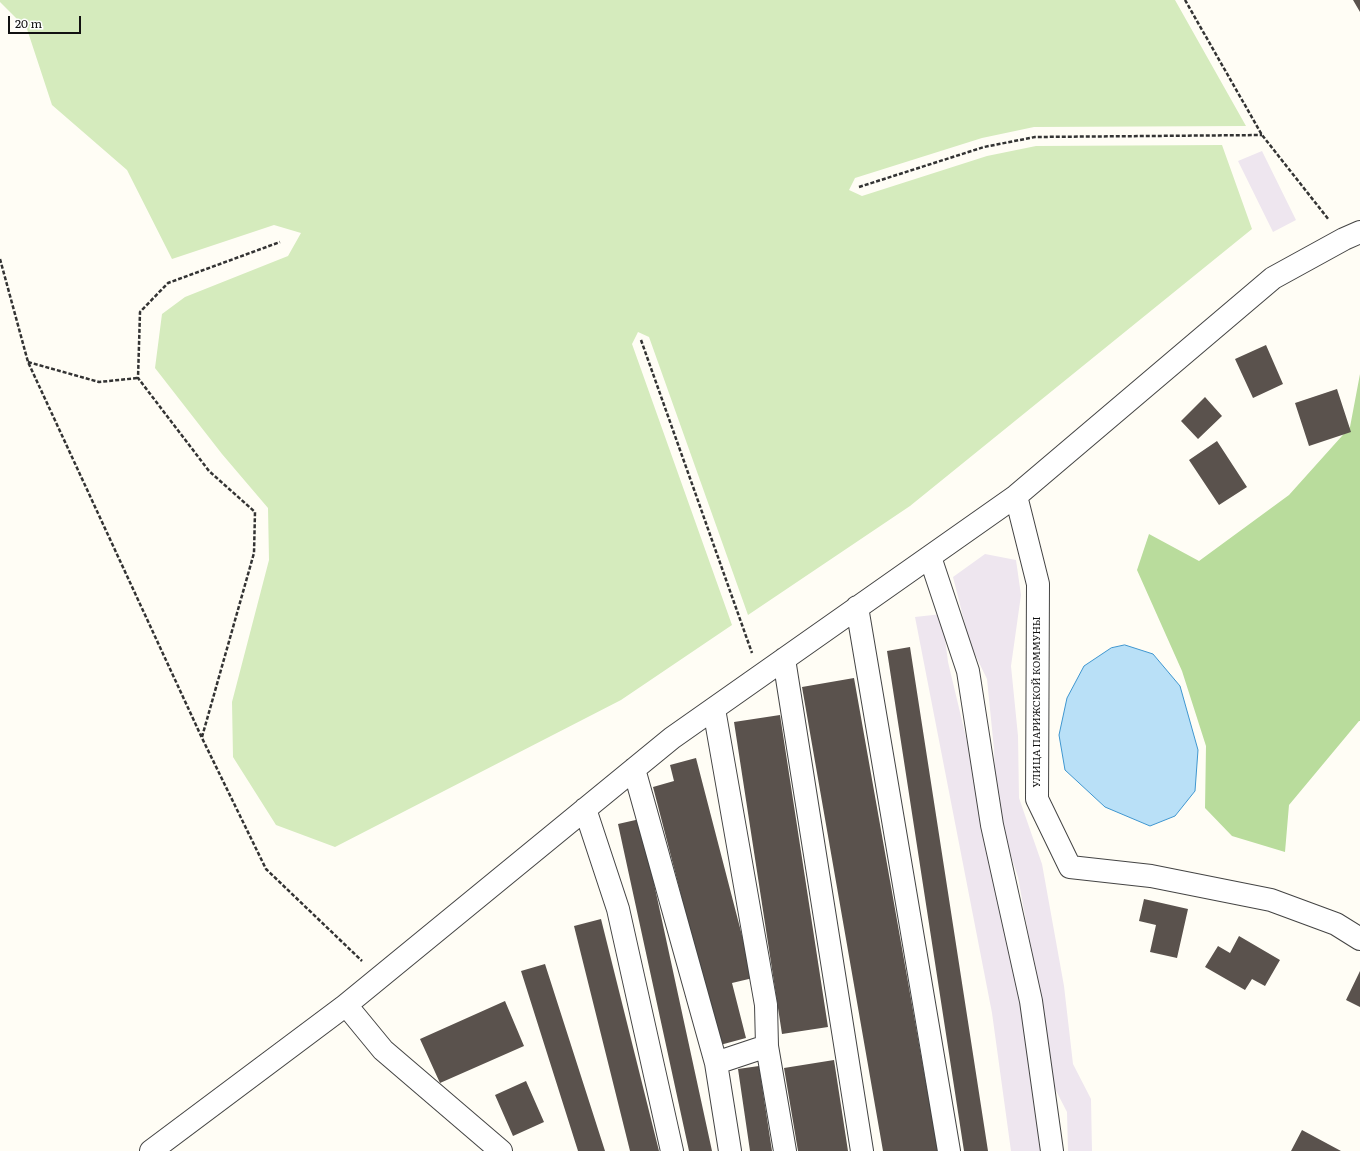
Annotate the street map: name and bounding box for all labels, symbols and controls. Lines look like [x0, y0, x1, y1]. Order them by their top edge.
scale bar [10, 8, 83, 34]
text: 20 m [15, 14, 42, 32]
street label: УЛИЦА ПАРИЖСКОЙ КОММУНЫ [1031, 616, 1043, 788]

